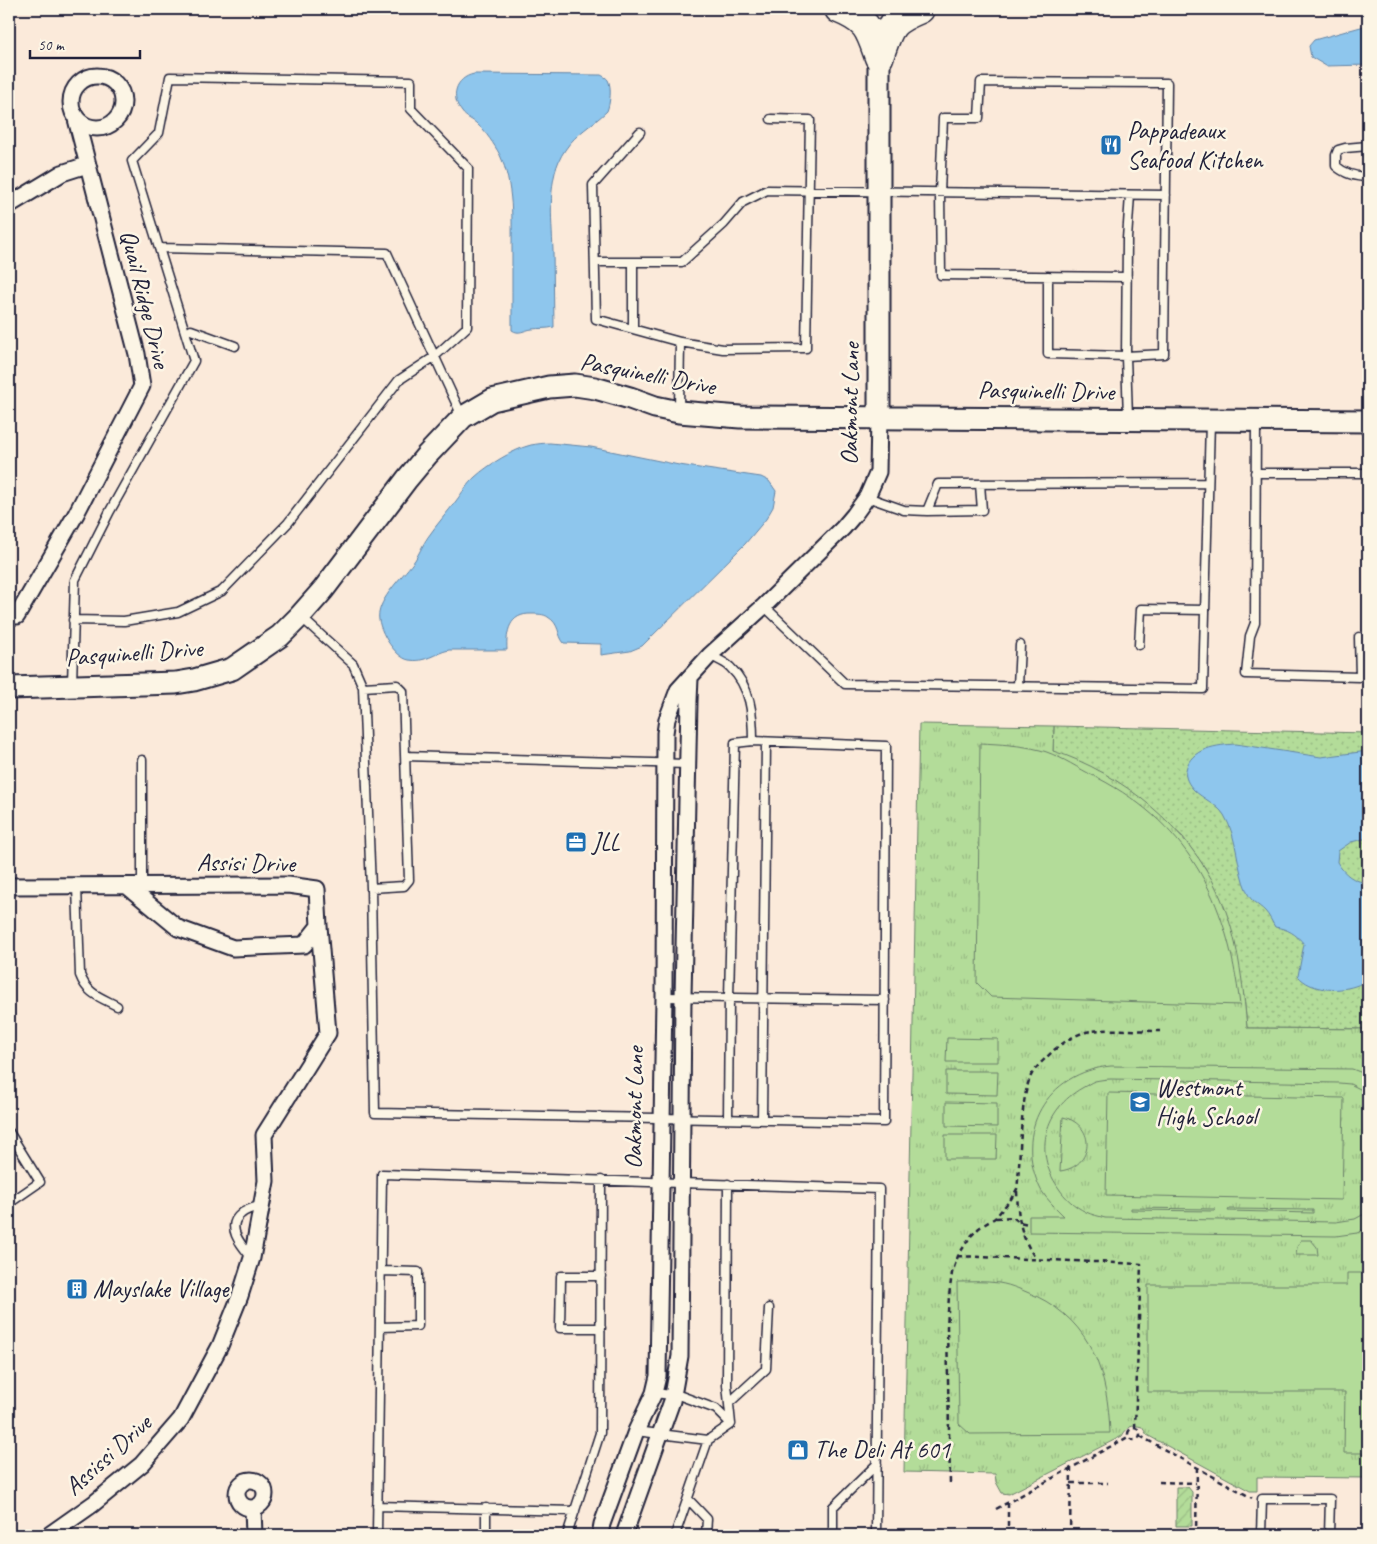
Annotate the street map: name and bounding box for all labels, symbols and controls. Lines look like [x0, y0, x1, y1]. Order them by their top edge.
scale bar [30, 28, 140, 60]
text: 50 m [38, 36, 65, 55]
place label: Pappadeaux Seafood Kitchen [1127, 115, 1264, 176]
restaurant icon: Pappadeaux Seafood Kitchen [1099, 133, 1123, 157]
street label: Quail Ridge Drive [112, 227, 178, 373]
street label: Oakmont Lane [833, 341, 867, 465]
street label: Pasquinelli Drive [578, 345, 720, 403]
street label: Pasquinelli Drive [977, 374, 1117, 408]
street label: Pasquinelli Drive [65, 632, 205, 674]
place label: JLL [591, 826, 620, 858]
office icon: JLL [564, 830, 588, 854]
street label: Assisi Drive [197, 846, 297, 880]
street label: Oakmont Lane [617, 1045, 651, 1169]
place label: Westmont High School [1156, 1072, 1261, 1133]
school or university icon: Westmont High School [1128, 1090, 1152, 1114]
place label: Mayslake Village [93, 1273, 230, 1305]
building icon: Mayslake Village [65, 1277, 89, 1301]
street label: Assissi Drive [58, 1406, 160, 1502]
place label: The Deli At 601 [814, 1434, 952, 1466]
shop icon: The Deli At 601 [786, 1438, 810, 1462]

